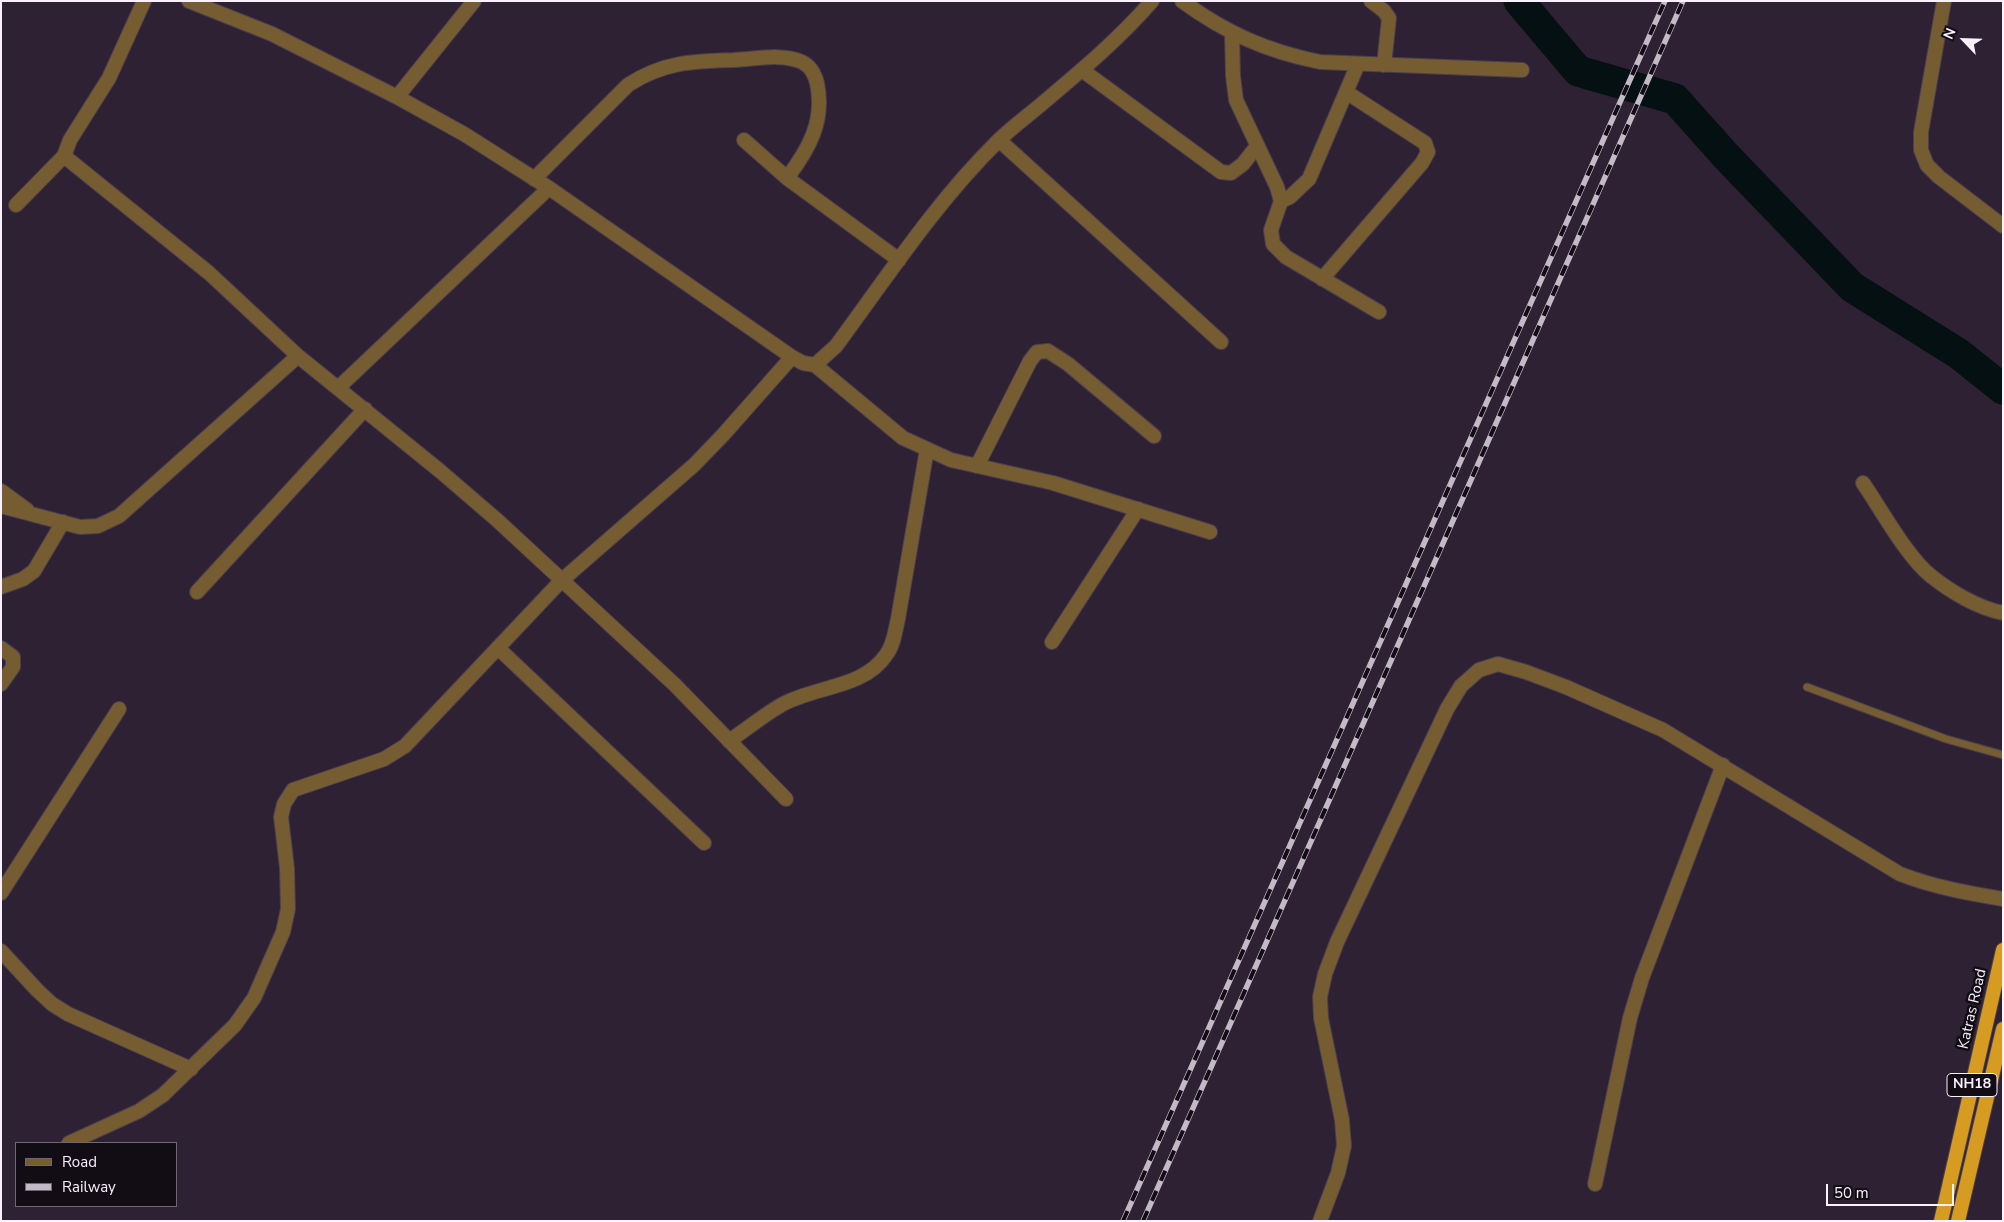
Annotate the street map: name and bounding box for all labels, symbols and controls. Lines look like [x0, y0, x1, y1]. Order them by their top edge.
north arrow [1939, 15, 1989, 65]
text: N [1939, 25, 1961, 42]
street label: Katras Road [1955, 967, 1991, 1051]
road number: NH18 [1947, 1074, 1997, 1096]
legend [15, 1142, 178, 1207]
text: Road [62, 1152, 97, 1172]
scale bar [1829, 1174, 1956, 1206]
text: Railway [62, 1177, 116, 1197]
text: 50 m [1834, 1183, 1869, 1203]

